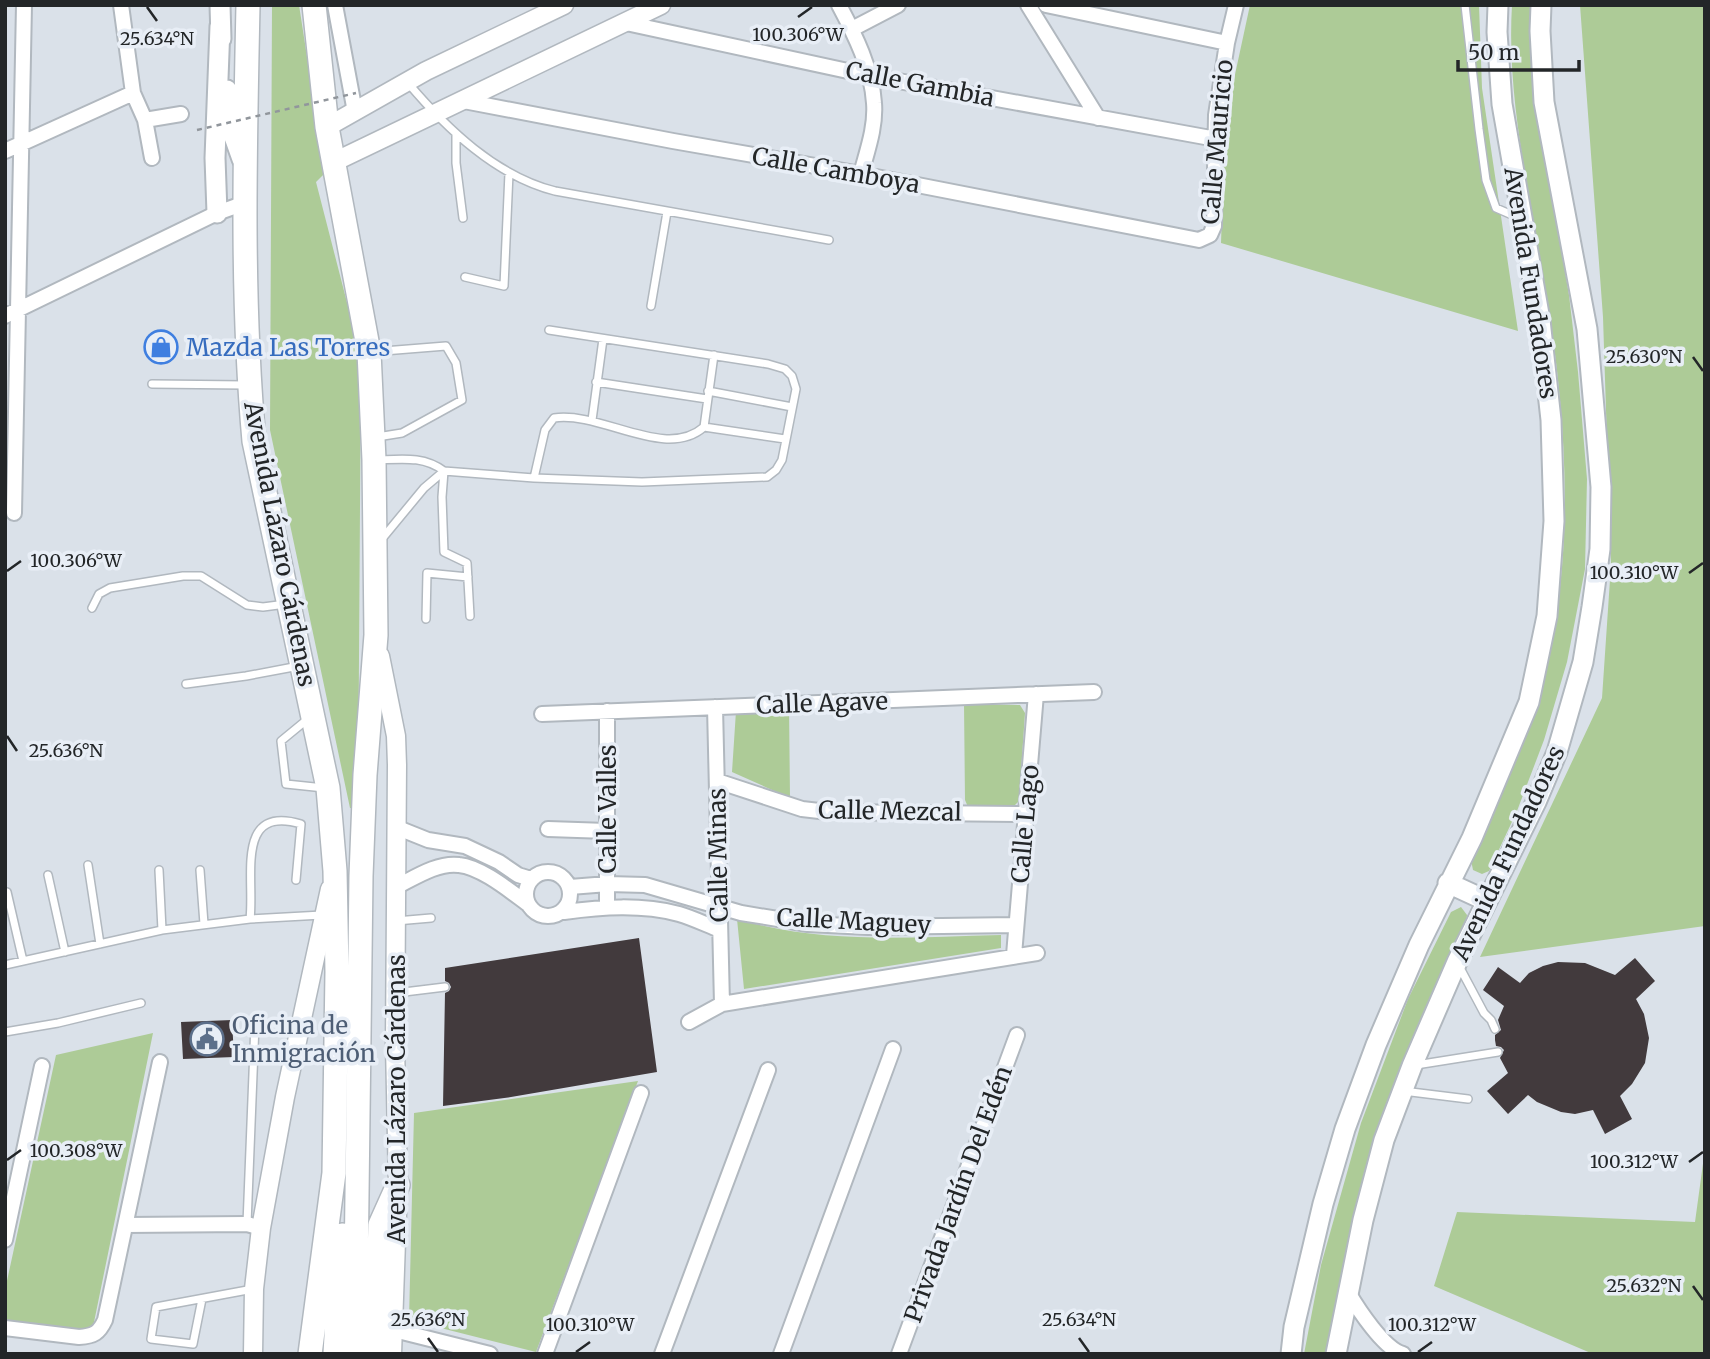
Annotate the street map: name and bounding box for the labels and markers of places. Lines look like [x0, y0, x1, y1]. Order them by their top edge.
shop icon: Mazda Las Torres [142, 328, 180, 366]
place label: Mazda Las Torres [186, 332, 390, 363]
place label: Oficina de Inmigración [232, 1010, 376, 1069]
public building icon: Oficina de Inmigración [188, 1020, 226, 1058]

